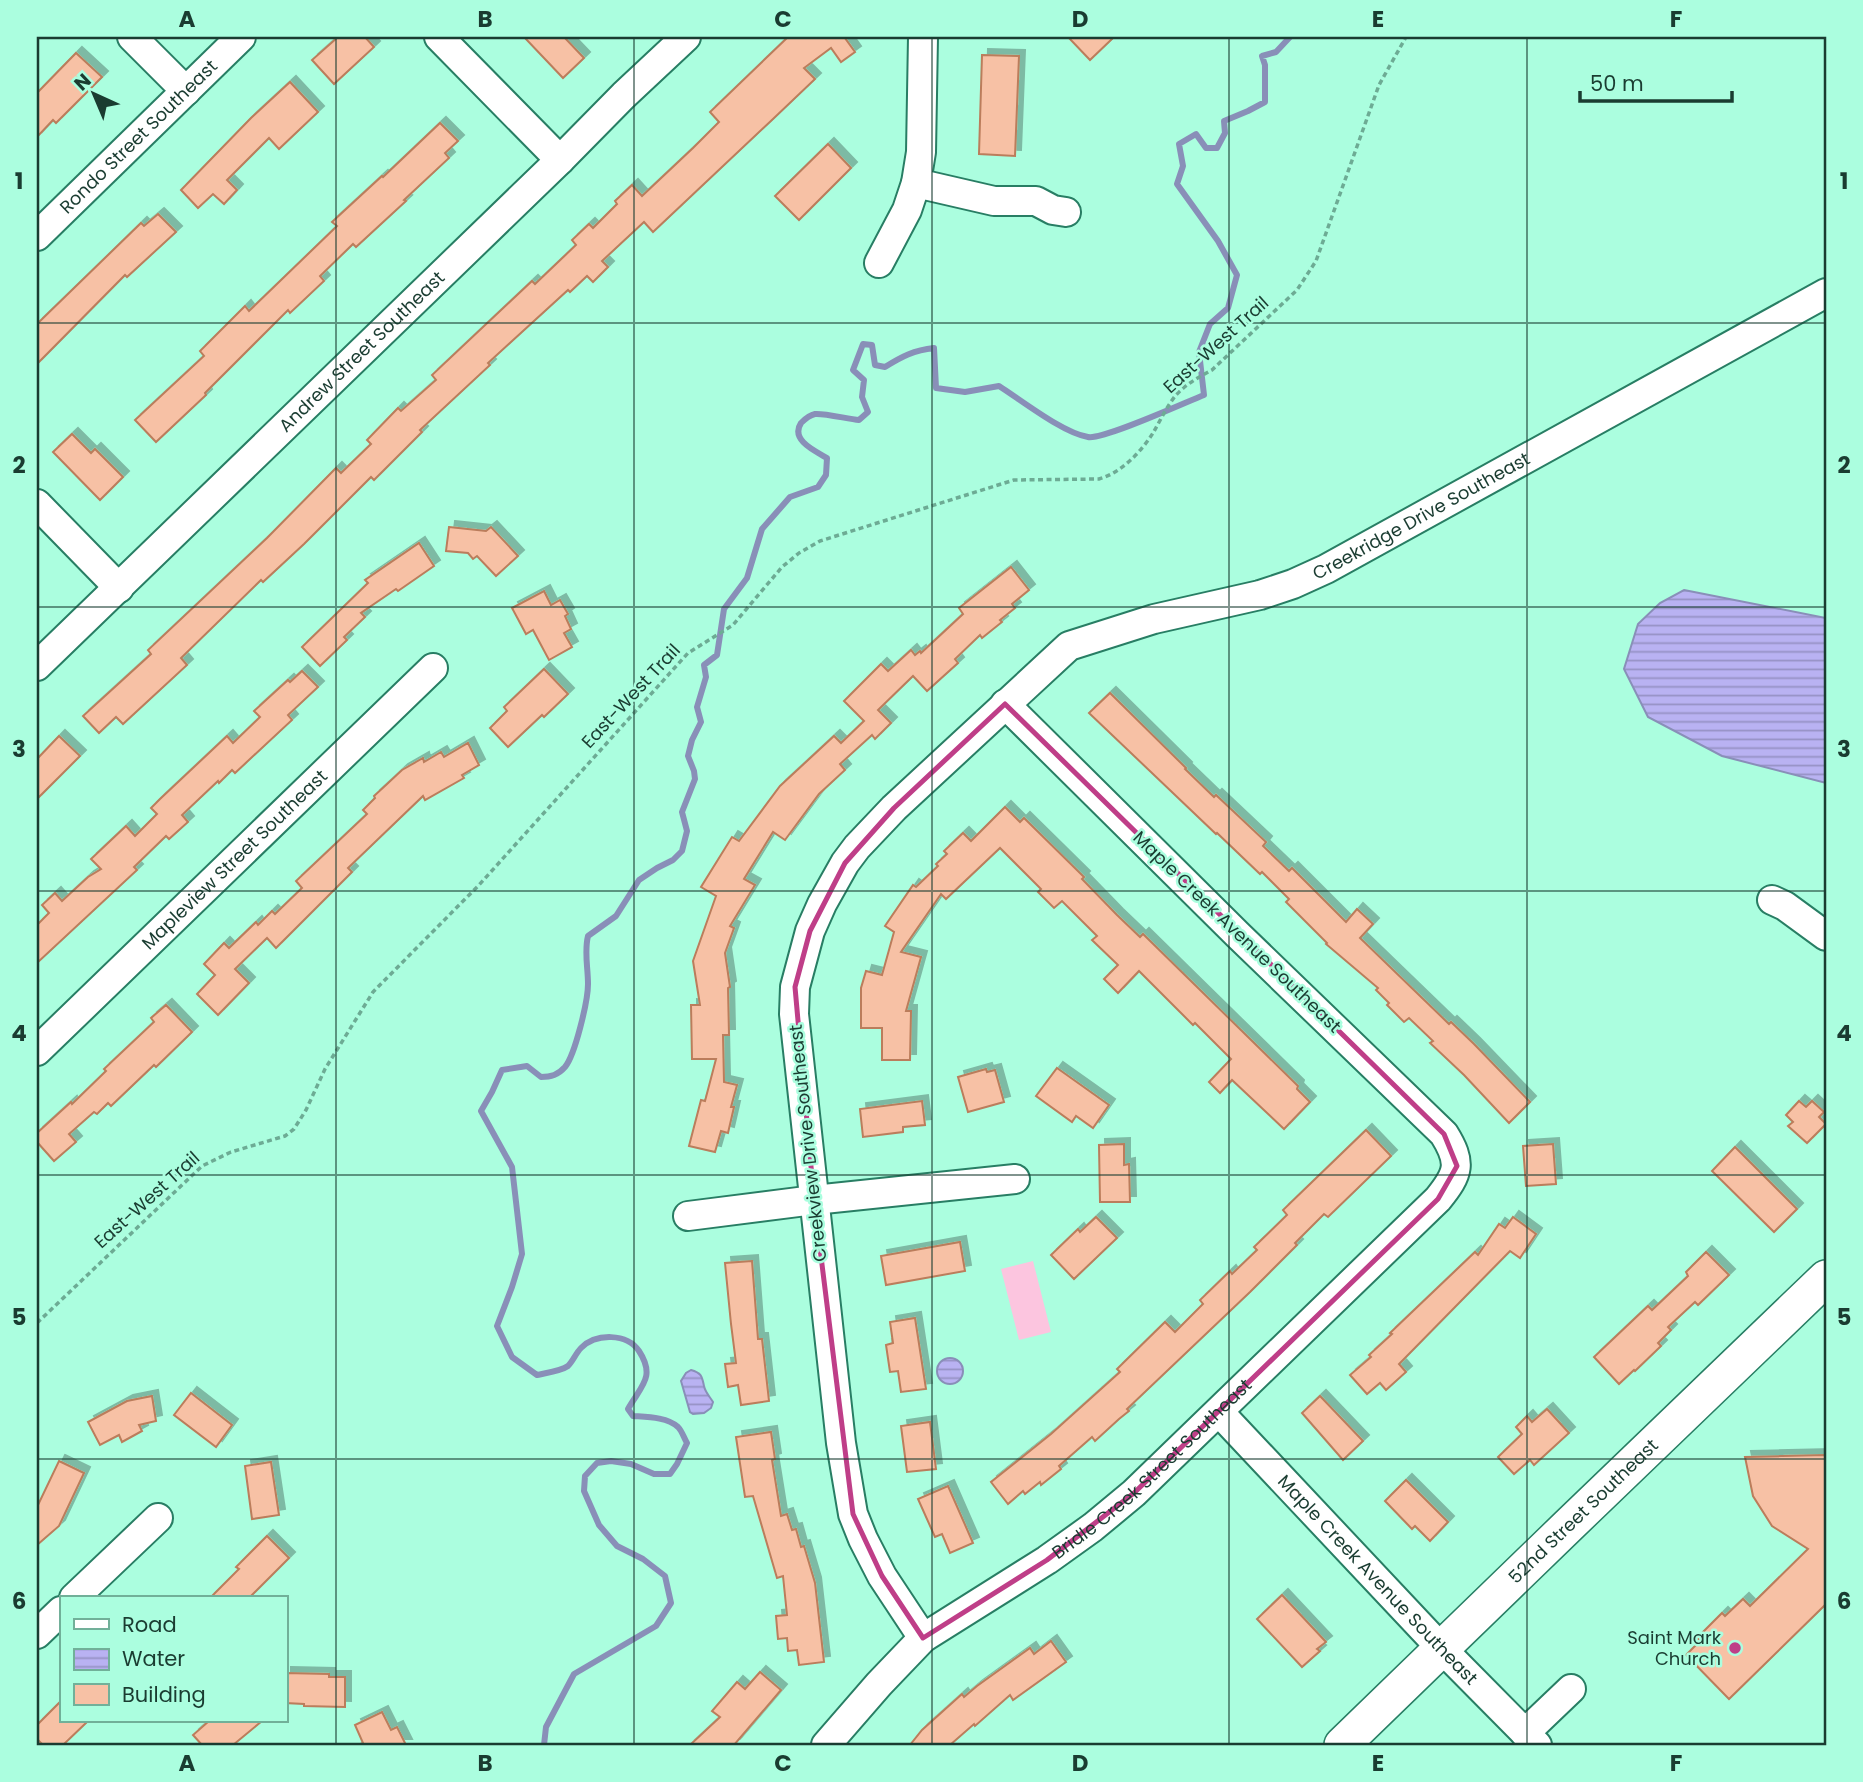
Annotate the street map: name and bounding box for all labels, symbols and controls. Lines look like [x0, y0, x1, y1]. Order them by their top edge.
text: A [179, 3, 196, 35]
text: B [477, 3, 493, 35]
text: C [774, 3, 792, 35]
text: D [1072, 3, 1088, 35]
text: E [1372, 3, 1384, 35]
text: F [1670, 3, 1682, 35]
street label: Rondo Street Southeast [54, 54, 223, 219]
north arrow [60, 60, 130, 130]
scale bar [1580, 60, 1732, 104]
text: N [68, 67, 97, 97]
text: 50 m [1590, 69, 1644, 98]
text: 1 [15, 165, 23, 197]
text: 1 [1840, 165, 1848, 197]
street label: Andrew Street Southeast [273, 265, 450, 437]
street label: East-West Trail [1157, 290, 1274, 399]
street label: Creekridge Drive Southeast [1308, 446, 1534, 586]
text: 2 [12, 449, 26, 481]
text: 2 [1837, 449, 1851, 481]
street label: East-West Trail [576, 638, 686, 753]
text: 3 [12, 733, 26, 765]
text: 3 [1837, 733, 1851, 765]
street label: Mapleview Street Southeast [136, 764, 333, 955]
street label: Maple Creek Avenue Southeast [1128, 825, 1347, 1038]
text: 4 [11, 1017, 27, 1049]
text: 4 [1836, 1017, 1852, 1049]
street label: Creekview Drive Southeast [783, 1023, 832, 1263]
street label: East-West Trail [88, 1145, 205, 1254]
text: 5 [12, 1301, 26, 1333]
text: 5 [1837, 1301, 1851, 1333]
street label: Bridle Creek Street Southeast [1047, 1373, 1257, 1565]
street label: 52nd Street Southeast [1503, 1433, 1663, 1589]
street label: Maple Creek Avenue Southeast [1272, 1469, 1484, 1690]
text: 6 [12, 1585, 26, 1617]
text: 6 [1837, 1585, 1851, 1617]
legend [60, 1596, 287, 1722]
text: Road [122, 1610, 177, 1639]
place label: Saint Mark Church [1627, 1625, 1722, 1671]
marker: Saint Mark Church [1727, 1640, 1743, 1656]
text: Water [122, 1644, 185, 1673]
text: Building [122, 1680, 206, 1709]
text: A [179, 1747, 196, 1779]
text: B [477, 1747, 493, 1779]
text: C [774, 1747, 792, 1779]
text: D [1072, 1747, 1088, 1779]
text: E [1372, 1747, 1384, 1779]
text: F [1670, 1747, 1682, 1779]

